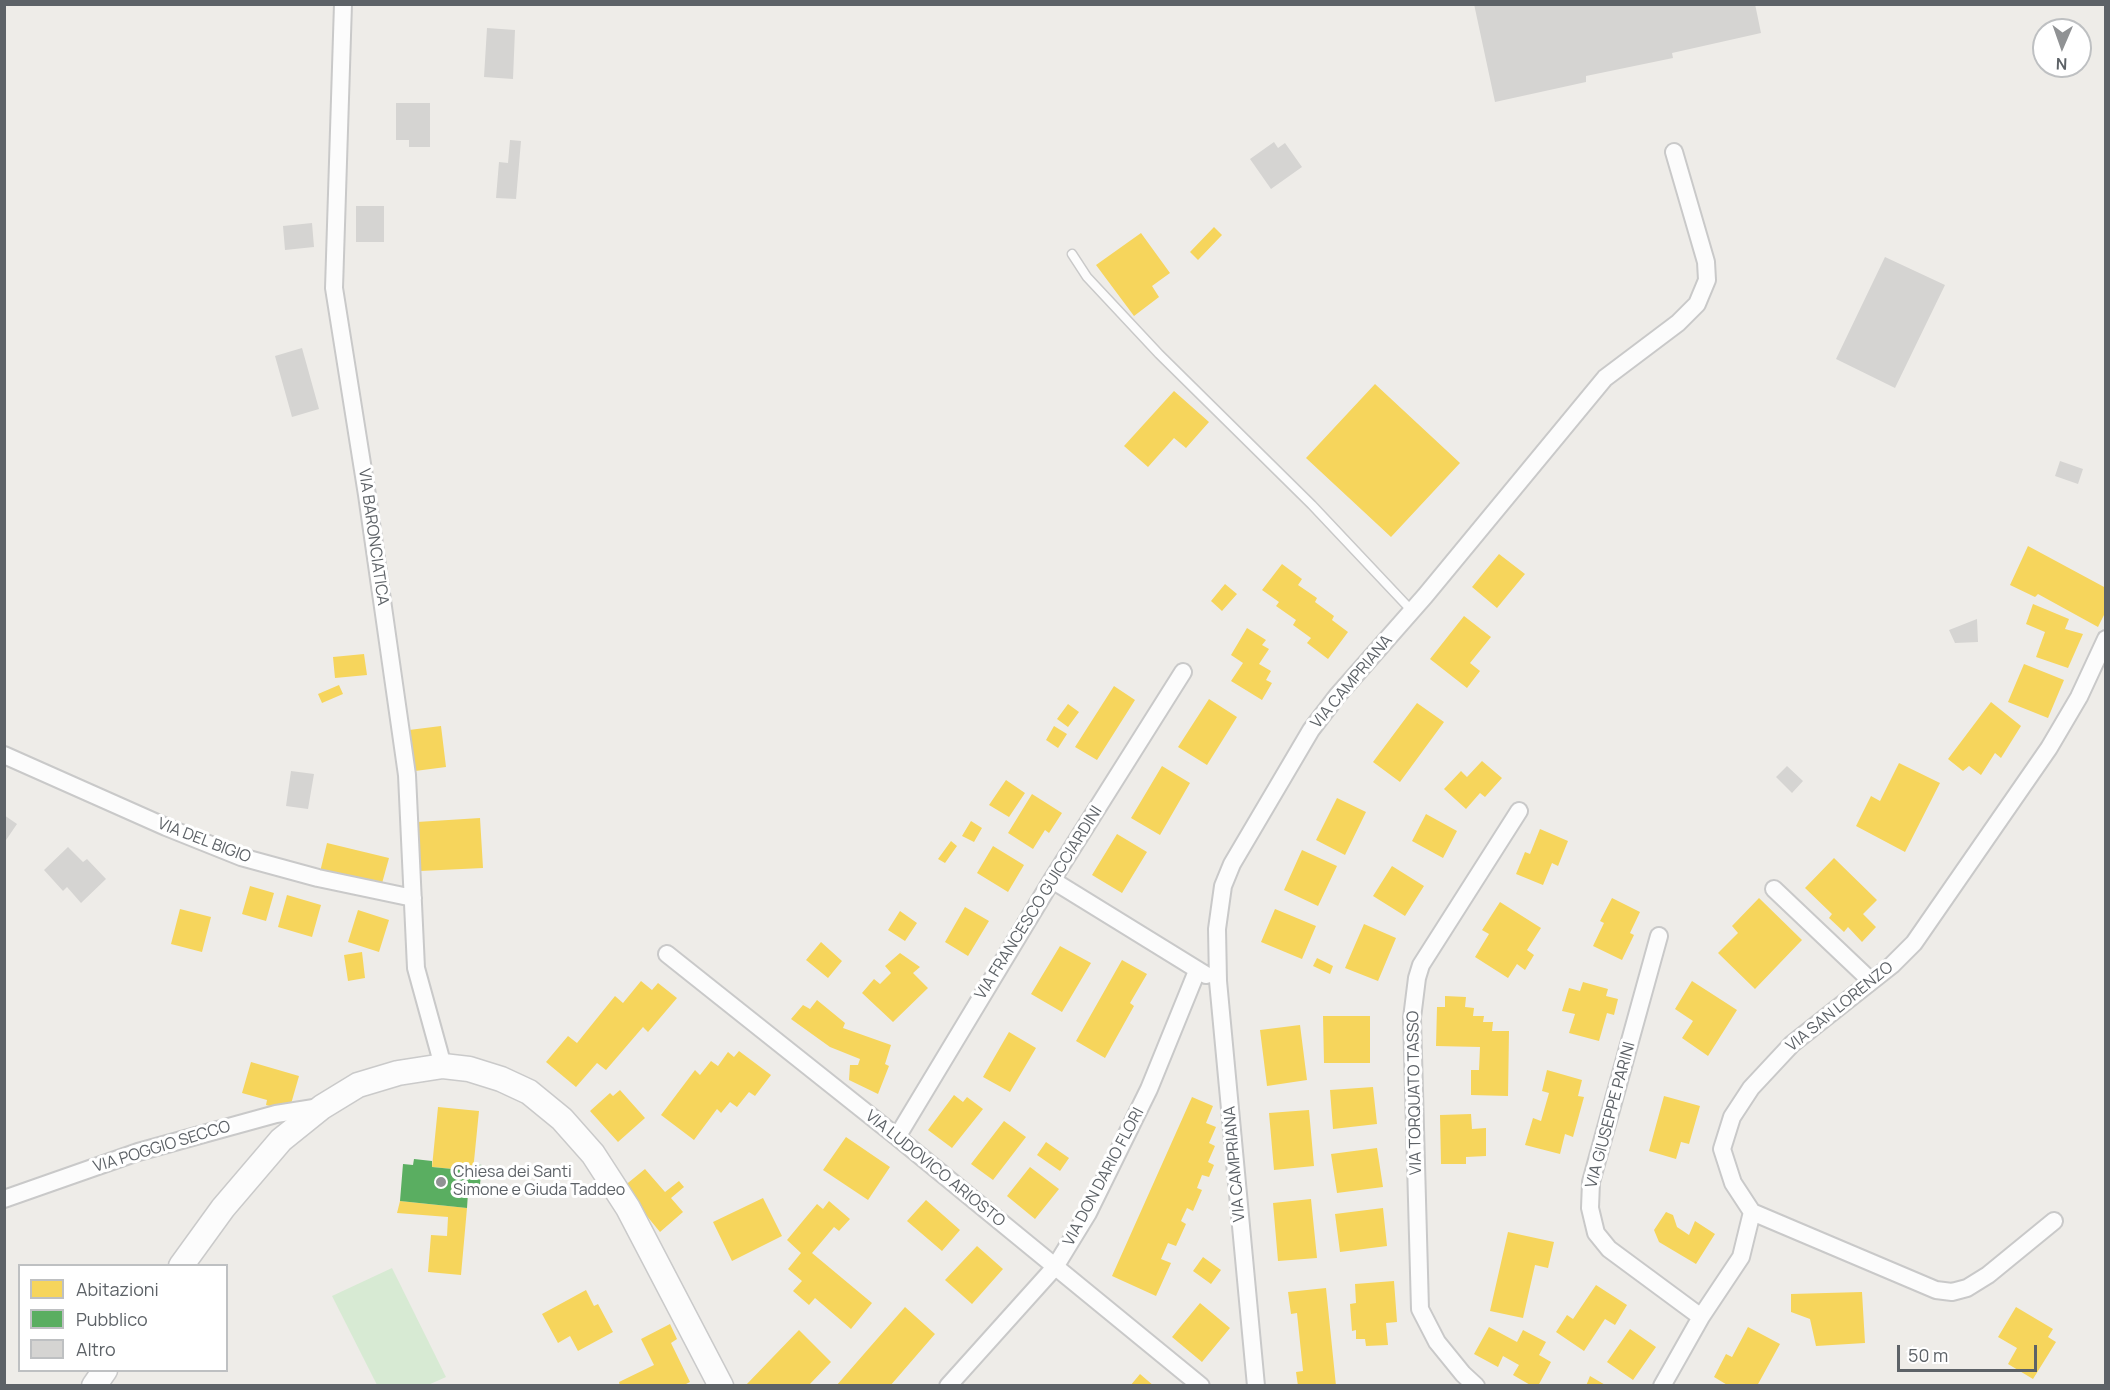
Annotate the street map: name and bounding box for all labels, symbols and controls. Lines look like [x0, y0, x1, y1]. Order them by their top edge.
north arrow [2032, 18, 2092, 78]
text: N [2055, 53, 2068, 75]
street label: VIA BARONCIATICA [354, 467, 392, 607]
street label: VIA CAMPRIANA [1307, 631, 1397, 733]
street label: VIA FRANCESCO GUICCIARDINI [971, 803, 1107, 1003]
street label: VIA DEL BIGIO [155, 814, 253, 868]
street label: VIA SAN LORENZO [1783, 958, 1897, 1056]
street label: VIA TORQUATO TASSO [1404, 1011, 1426, 1175]
street label: VIA GIUSEPPE PARINI [1582, 1040, 1640, 1190]
street label: VIA DON DARIO FLORI [1059, 1105, 1149, 1249]
street label: VIA CAMPRIANA [1220, 1105, 1250, 1223]
street label: VIA LUDOVICO ARIOSTO [861, 1107, 1009, 1231]
street label: VIA POGGIO SECCO [91, 1117, 233, 1177]
place label: Chiesa dei Santi Simone e Giuda Taddeo [453, 1163, 625, 1201]
marker: Chiesa dei Santi Simone e Giuda Taddeo [434, 1175, 448, 1189]
legend [18, 1264, 228, 1372]
text: Abitazioni [76, 1277, 159, 1301]
text: Pubblico [76, 1307, 148, 1331]
scale bar [1900, 1333, 2040, 1371]
text: Altro [76, 1337, 116, 1361]
text: 50 m [1908, 1343, 1948, 1367]

